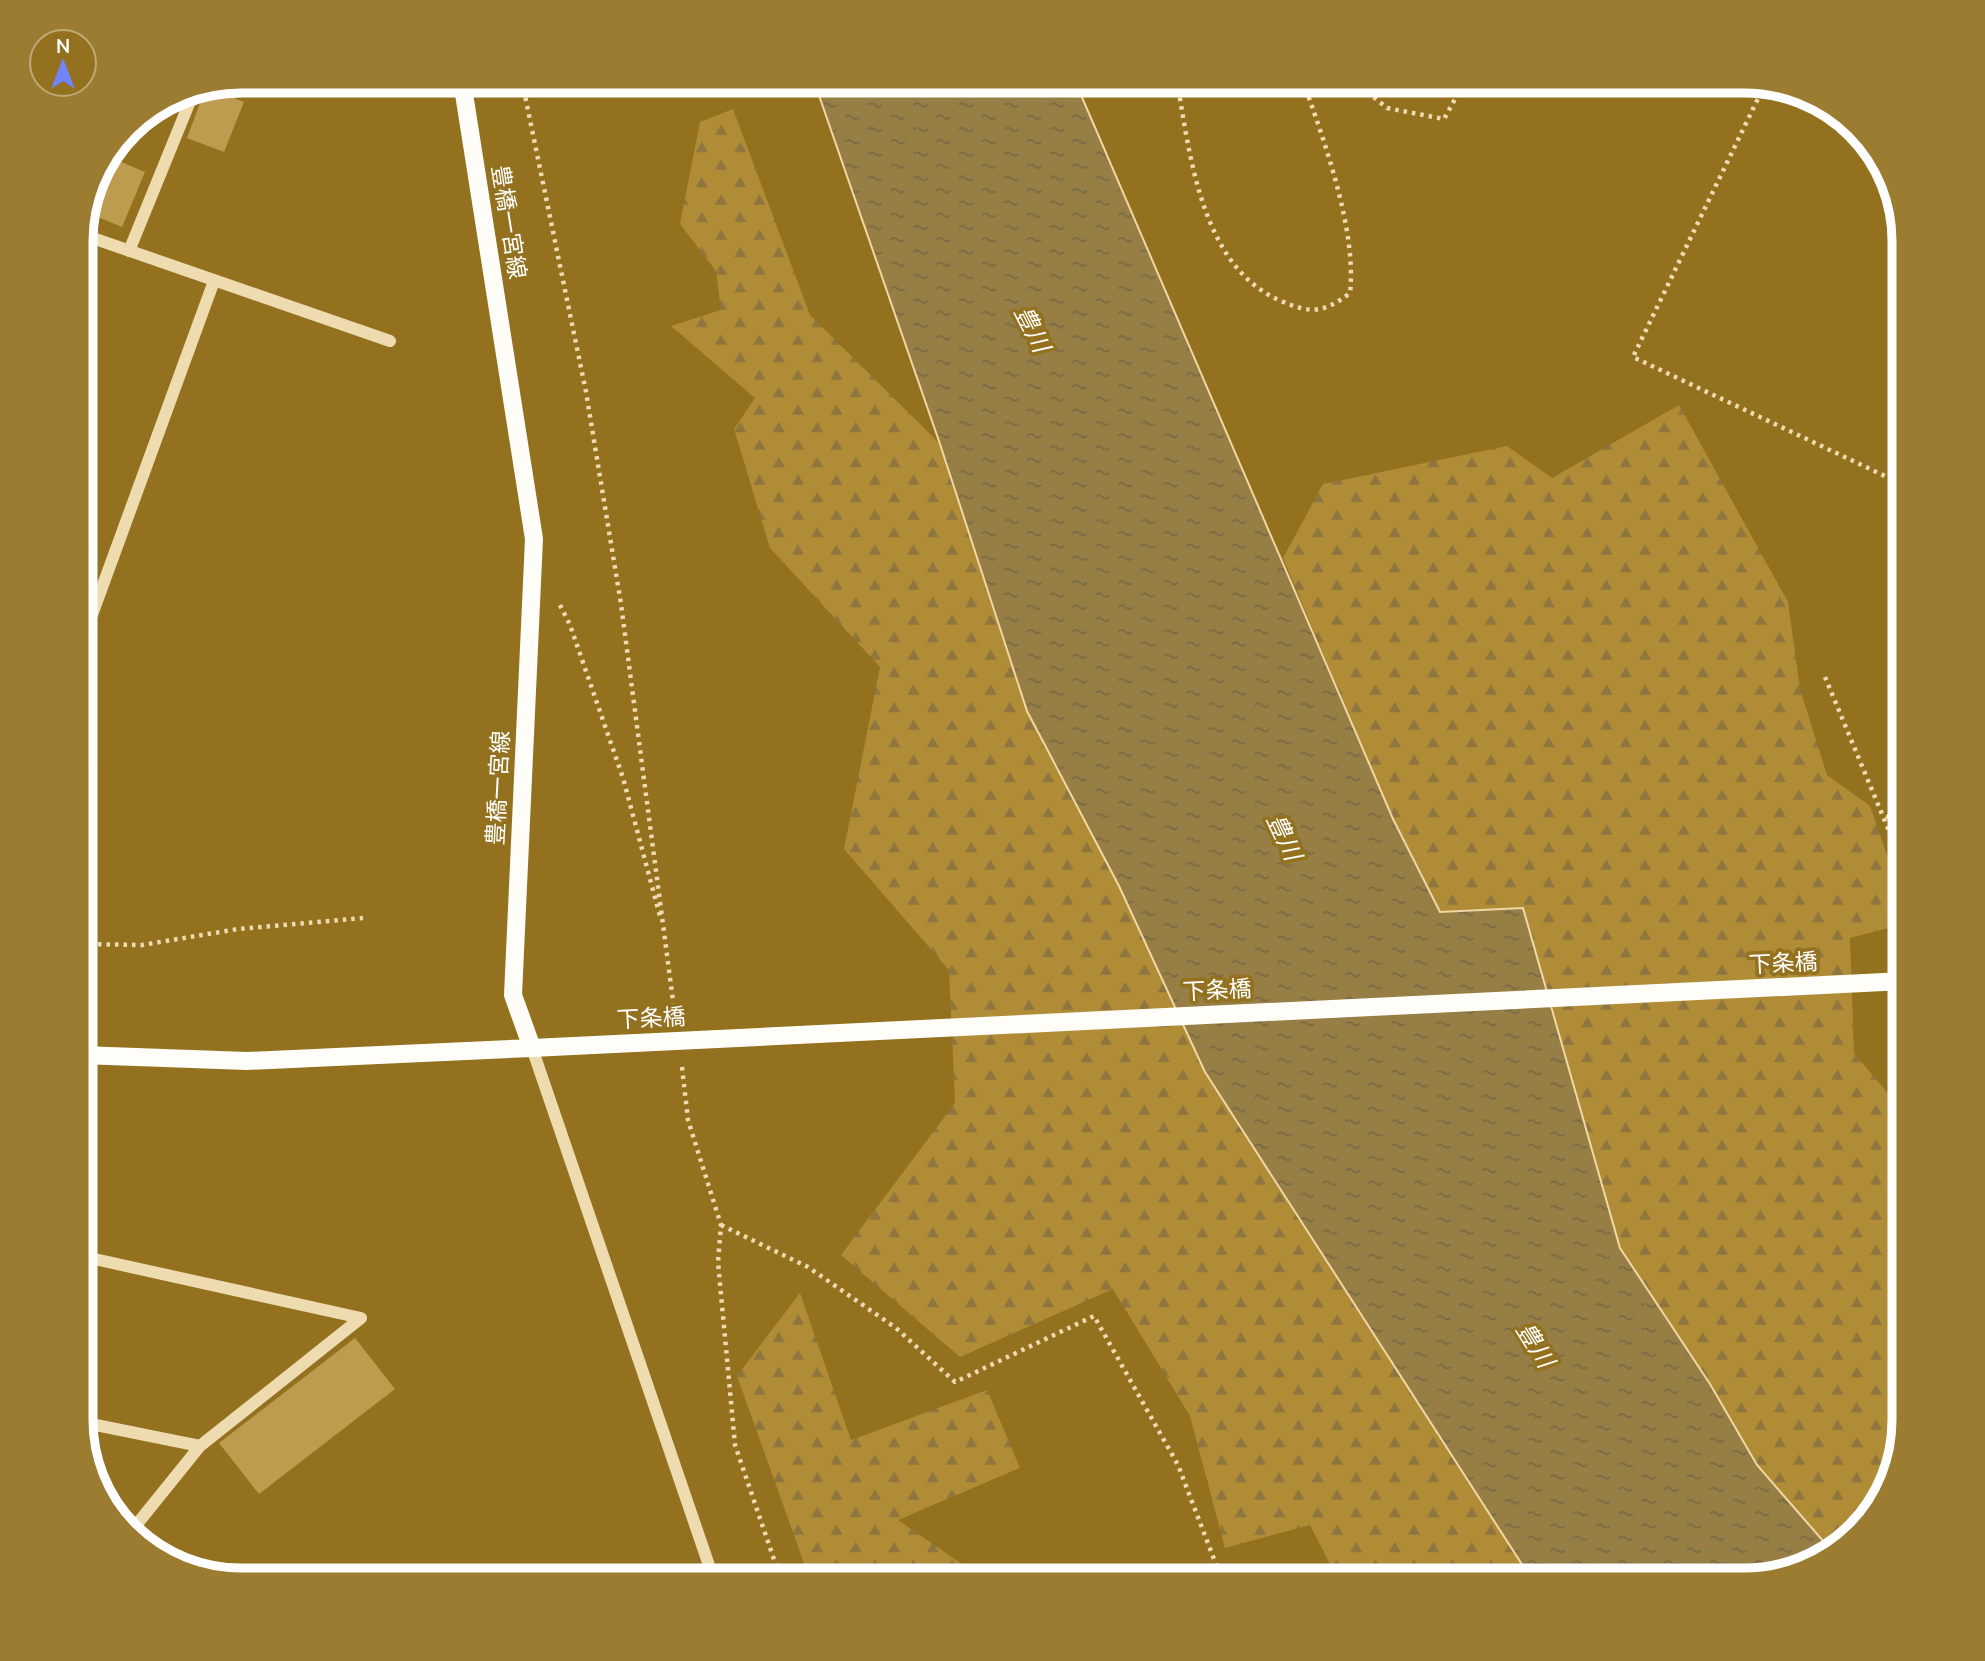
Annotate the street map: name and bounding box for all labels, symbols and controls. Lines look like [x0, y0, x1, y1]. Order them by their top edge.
north arrow [28, 28, 98, 98]
text: N [56, 34, 70, 60]
street label: 豊橋一宮線 [484, 163, 533, 281]
water label: 豊川 [1007, 300, 1059, 360]
street label: 豊橋一宮線 [480, 730, 517, 846]
water label: 豊川 [1259, 808, 1310, 868]
street label: 下条橋 [1748, 946, 1818, 981]
street label: 下条橋 [1182, 973, 1252, 1008]
street label: 下条橋 [616, 1001, 686, 1036]
water label: 豊川 [1509, 1316, 1563, 1376]

